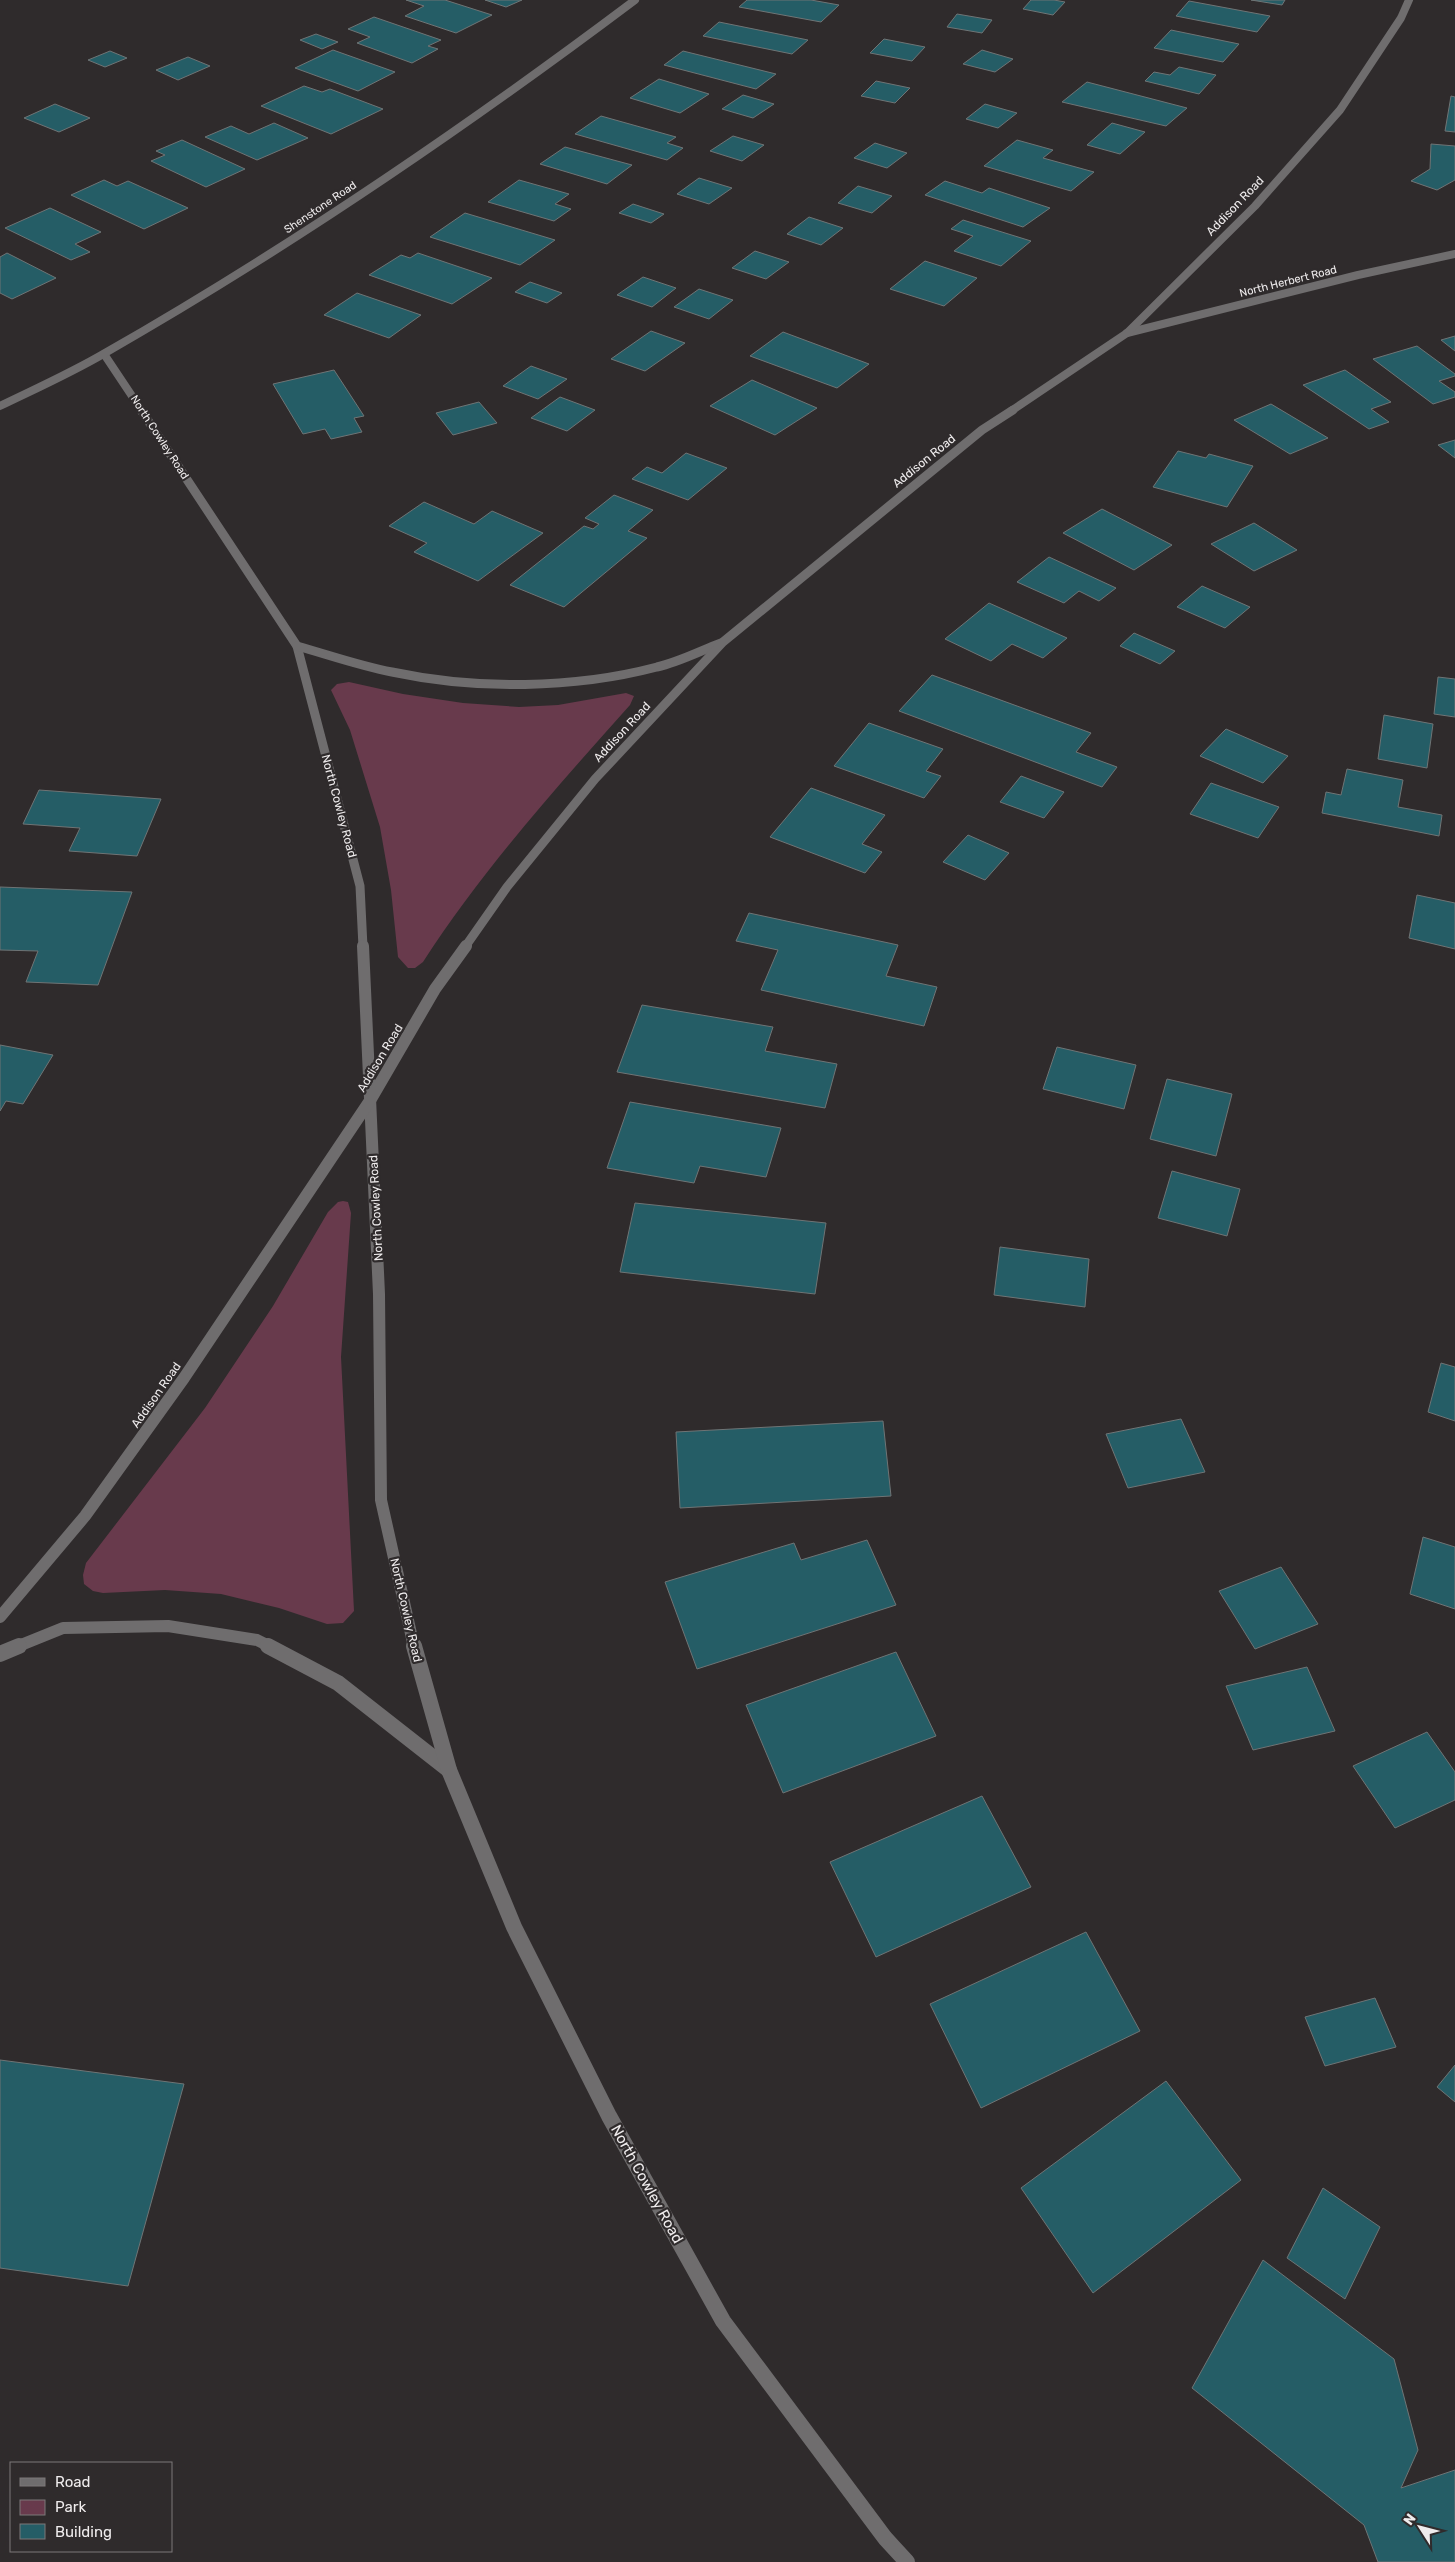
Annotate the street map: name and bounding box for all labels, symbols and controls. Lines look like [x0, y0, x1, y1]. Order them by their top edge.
street label: Addison Road [1203, 174, 1267, 238]
street label: Shenstone Road [282, 178, 359, 236]
street label: North Herbert Road [1238, 263, 1338, 300]
street label: North Cowley Road [128, 393, 192, 482]
street label: Addison Road [890, 431, 958, 491]
street label: Addison Road [591, 699, 653, 765]
street label: North Cowley Road [319, 753, 359, 859]
street label: Addison Road [354, 1021, 406, 1095]
street label: North Cowley Road [366, 1155, 386, 1261]
street label: Addison Road [128, 1360, 184, 1430]
street label: North Cowley Road [387, 1557, 425, 1663]
street label: North Cowley Road [607, 2122, 687, 2246]
legend [10, 2462, 172, 2552]
text: Road [55, 2473, 91, 2491]
text: Park [55, 2498, 86, 2516]
north arrow [1395, 2502, 1445, 2552]
text: N [1400, 2511, 1420, 2529]
text: Building [55, 2523, 112, 2541]

